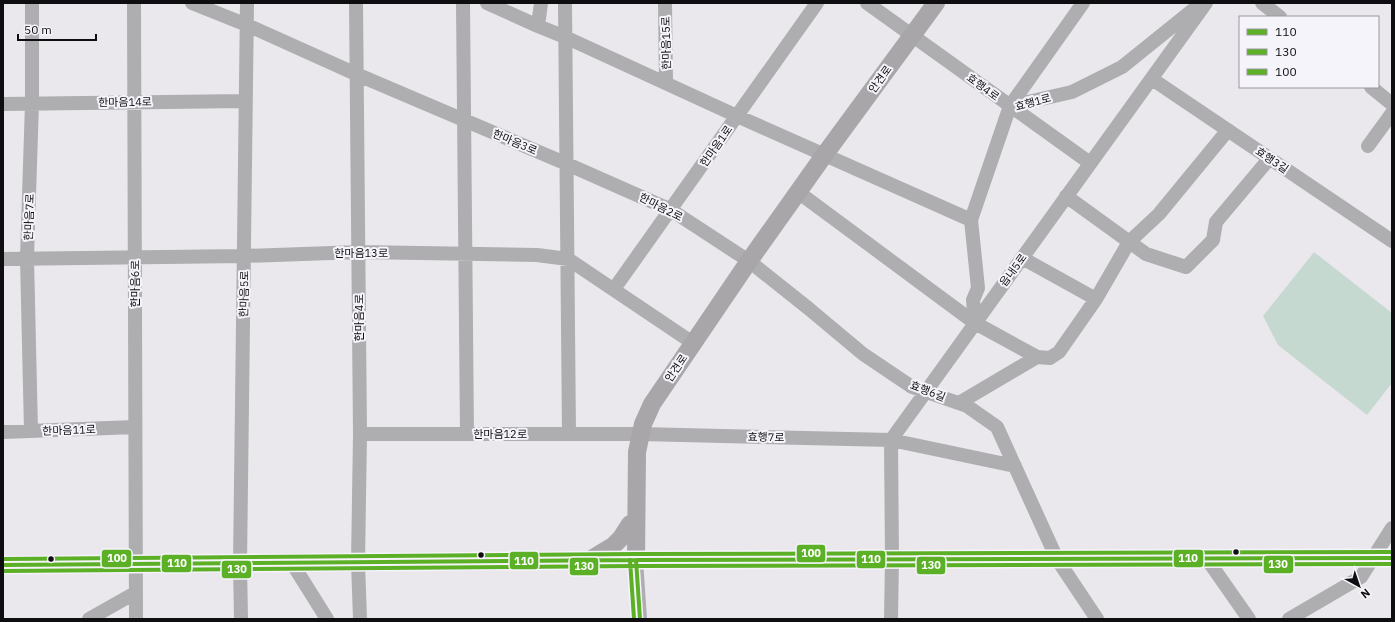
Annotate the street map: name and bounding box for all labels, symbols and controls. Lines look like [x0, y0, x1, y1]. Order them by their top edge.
scale bar [18, 16, 96, 42]
street label: 한마음15로 [659, 16, 673, 70]
legend [1239, 16, 1379, 88]
text: 50 m [24, 22, 52, 37]
text: 110 [1275, 24, 1297, 39]
text: 130 [1275, 44, 1297, 59]
street label: 안견로 [865, 63, 895, 95]
text: 100 [1275, 64, 1297, 79]
street label: 효행4로 [964, 70, 1002, 104]
street label: 효행1로 [1013, 90, 1053, 114]
street label: 한마음14로 [98, 95, 152, 109]
street label: 한마음1로 [697, 123, 735, 169]
street label: 한마음3로 [491, 126, 539, 158]
street label: 효행3길 [1253, 144, 1291, 176]
street label: 한마음2로 [637, 190, 685, 224]
street label: 한마음7로 [21, 193, 37, 241]
street label: 한마음13로 [334, 246, 388, 260]
street label: 읍내5로 [996, 251, 1030, 289]
street label: 한마음6로 [128, 260, 142, 308]
street label: 한마음5로 [237, 270, 251, 318]
street label: 한마음4로 [352, 294, 366, 342]
street label: 안견로 [662, 351, 690, 385]
street label: 효행6길 [908, 378, 948, 404]
street label: 한마음11로 [42, 422, 96, 438]
street label: 한마음12로 [473, 427, 527, 441]
street label: 효행7로 [747, 430, 785, 444]
line badge: 100 [796, 544, 826, 563]
text: 100 [801, 546, 821, 560]
unlabelled marker [1231, 547, 1241, 557]
line badge: 100 [101, 549, 132, 568]
line badge: 110 [1173, 549, 1204, 568]
unlabelled marker [476, 550, 486, 560]
line badge: 110 [856, 550, 886, 569]
text: 100 [107, 551, 127, 565]
line badge: 110 [509, 551, 539, 570]
text: 110 [1178, 551, 1198, 565]
text: 110 [861, 552, 881, 566]
unlabelled marker [46, 554, 56, 564]
line badge: 110 [161, 554, 192, 573]
text: 110 [514, 554, 534, 568]
line badge: 130 [1263, 555, 1294, 574]
text: 110 [167, 556, 187, 570]
line badge: 130 [916, 556, 946, 575]
line badge: 130 [569, 557, 599, 576]
text: 130 [1268, 557, 1288, 571]
text: 130 [921, 558, 941, 572]
text: 130 [574, 559, 594, 573]
line badge: 130 [221, 560, 252, 579]
text: 130 [227, 562, 247, 576]
north arrow [1339, 566, 1379, 606]
text: N [1358, 586, 1373, 602]

